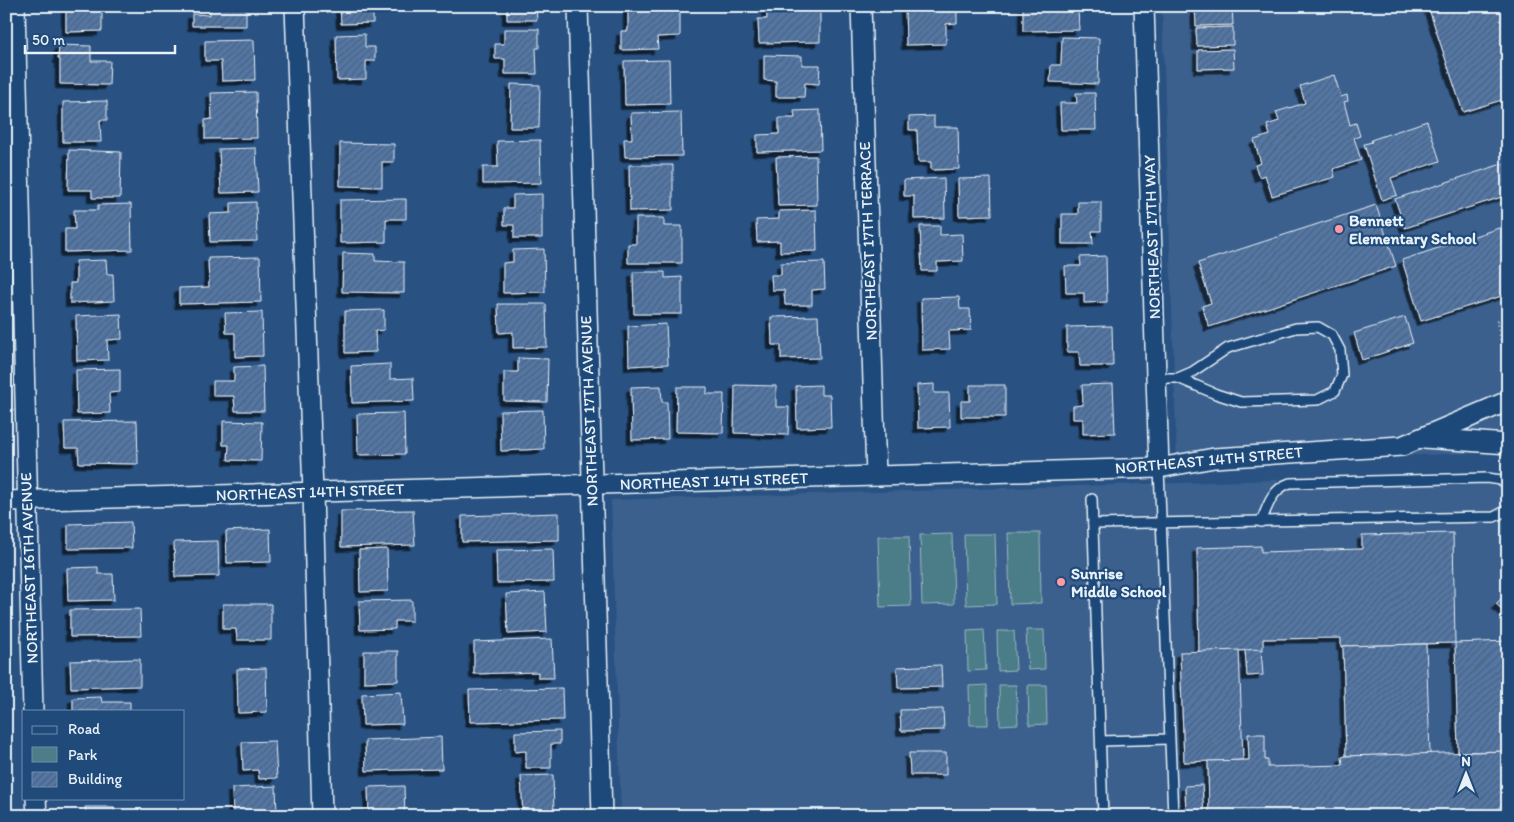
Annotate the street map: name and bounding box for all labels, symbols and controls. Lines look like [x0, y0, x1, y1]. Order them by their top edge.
scale bar [25, 22, 175, 54]
text: 50 m [32, 31, 65, 49]
street label: NORTHEAST 17TH TERRACE [855, 141, 881, 341]
street label: NORTHEAST 17TH WAY [1140, 155, 1164, 319]
place label: Bennett Elementary School [1349, 211, 1477, 249]
marker: Bennett Elementary School [1333, 223, 1345, 235]
street label: NORTHEAST 17TH AVENUE [576, 315, 602, 507]
street label: NORTHEAST 14TH STREET [1114, 442, 1304, 478]
street label: NORTHEAST 14TH STREET [619, 468, 809, 494]
street label: NORTHEAST 16TH AVENUE [16, 472, 42, 664]
street label: NORTHEAST 14TH STREET [215, 479, 405, 505]
place label: Sunrise Middle School [1071, 564, 1167, 601]
marker: Sunrise Middle School [1055, 576, 1067, 588]
legend [22, 710, 185, 800]
text: Road [68, 720, 101, 738]
text: Park [68, 746, 98, 764]
north arrow [1442, 750, 1492, 800]
text: N [1461, 753, 1471, 770]
text: Building [68, 770, 122, 788]

